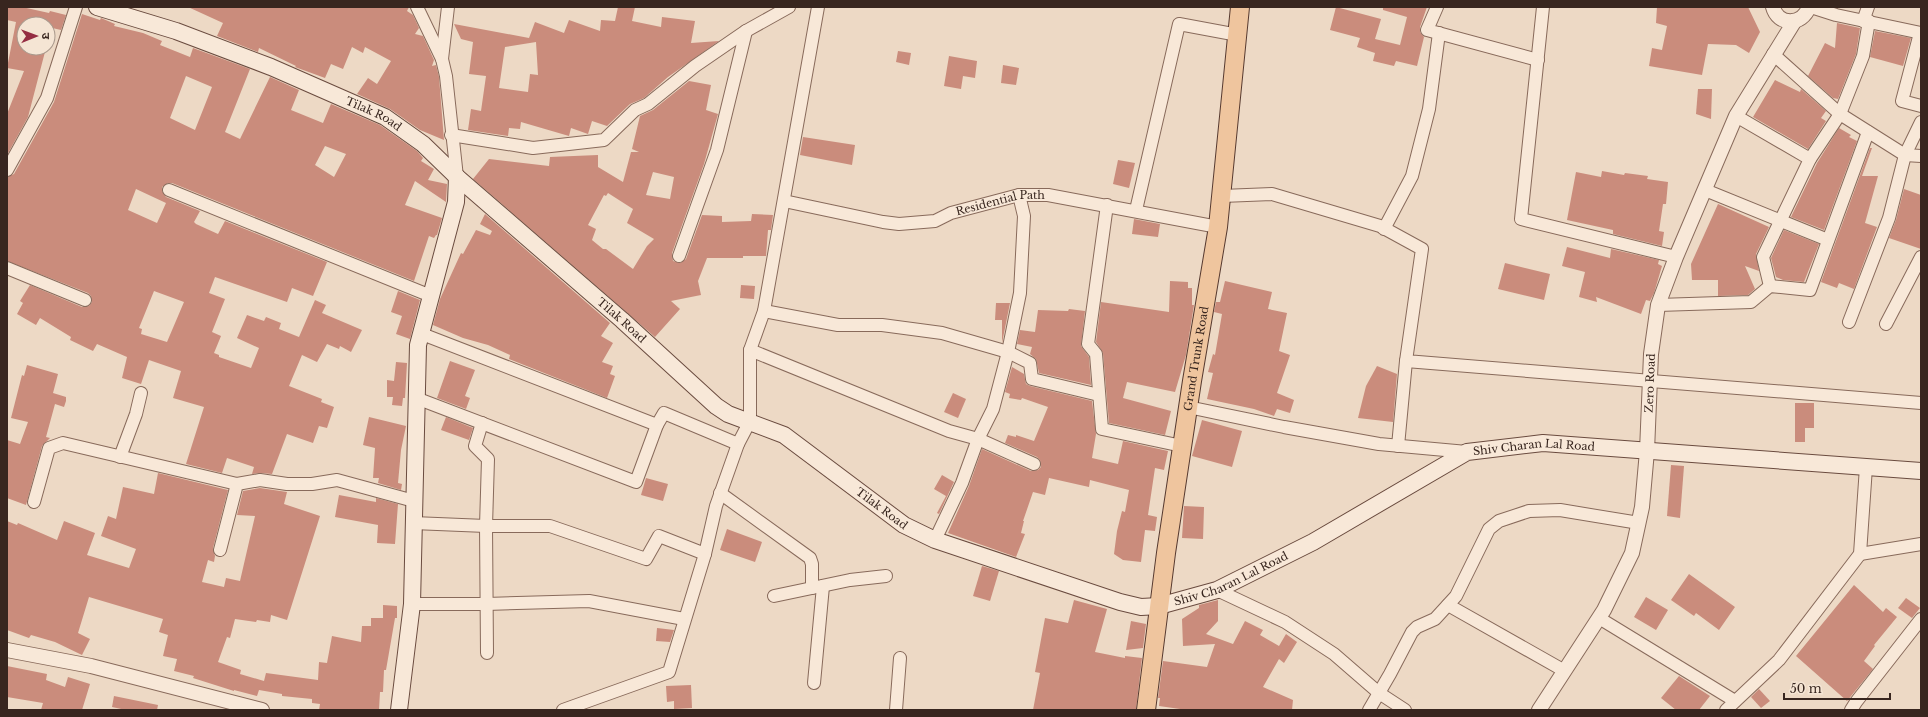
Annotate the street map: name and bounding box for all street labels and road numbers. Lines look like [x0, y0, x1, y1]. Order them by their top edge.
street label: Tilak Road [344, 94, 405, 134]
street label: Residential Path [954, 188, 1045, 218]
street label: Tilak Road [594, 295, 650, 346]
street label: Grand Trunk Road [1181, 304, 1212, 412]
street label: Zero Road [1642, 352, 1658, 413]
street label: Shiv Charan Lal Road [1472, 436, 1596, 458]
street label: Tilak Road [853, 485, 911, 533]
street label: Shiv Charan Lal Road [1172, 548, 1291, 609]

